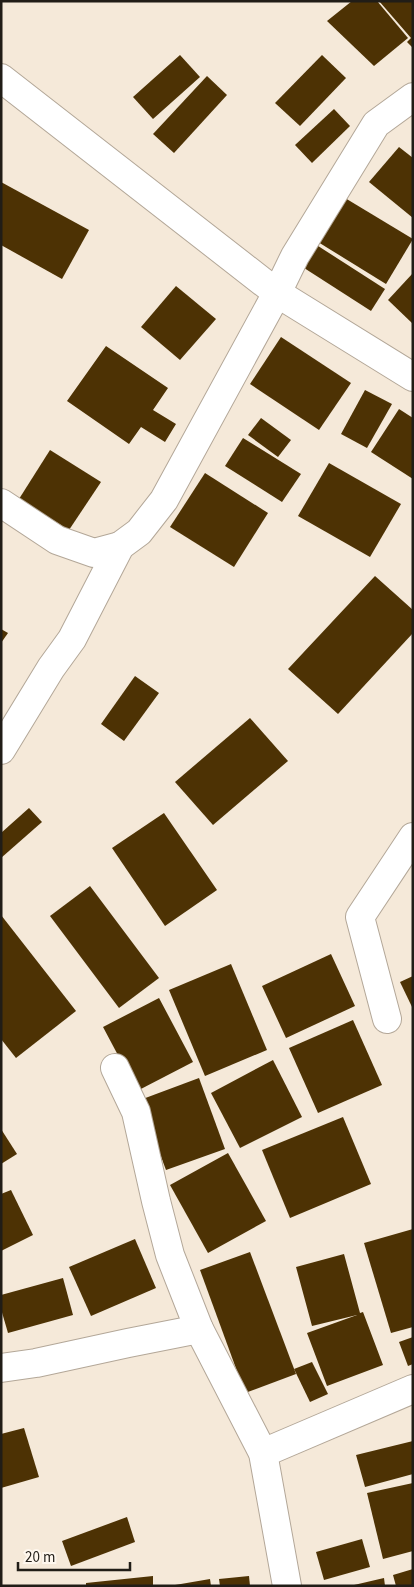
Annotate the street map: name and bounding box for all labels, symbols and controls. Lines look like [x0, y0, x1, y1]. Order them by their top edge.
scale bar [18, 1540, 130, 1572]
text: 20 m [25, 1547, 55, 1568]

